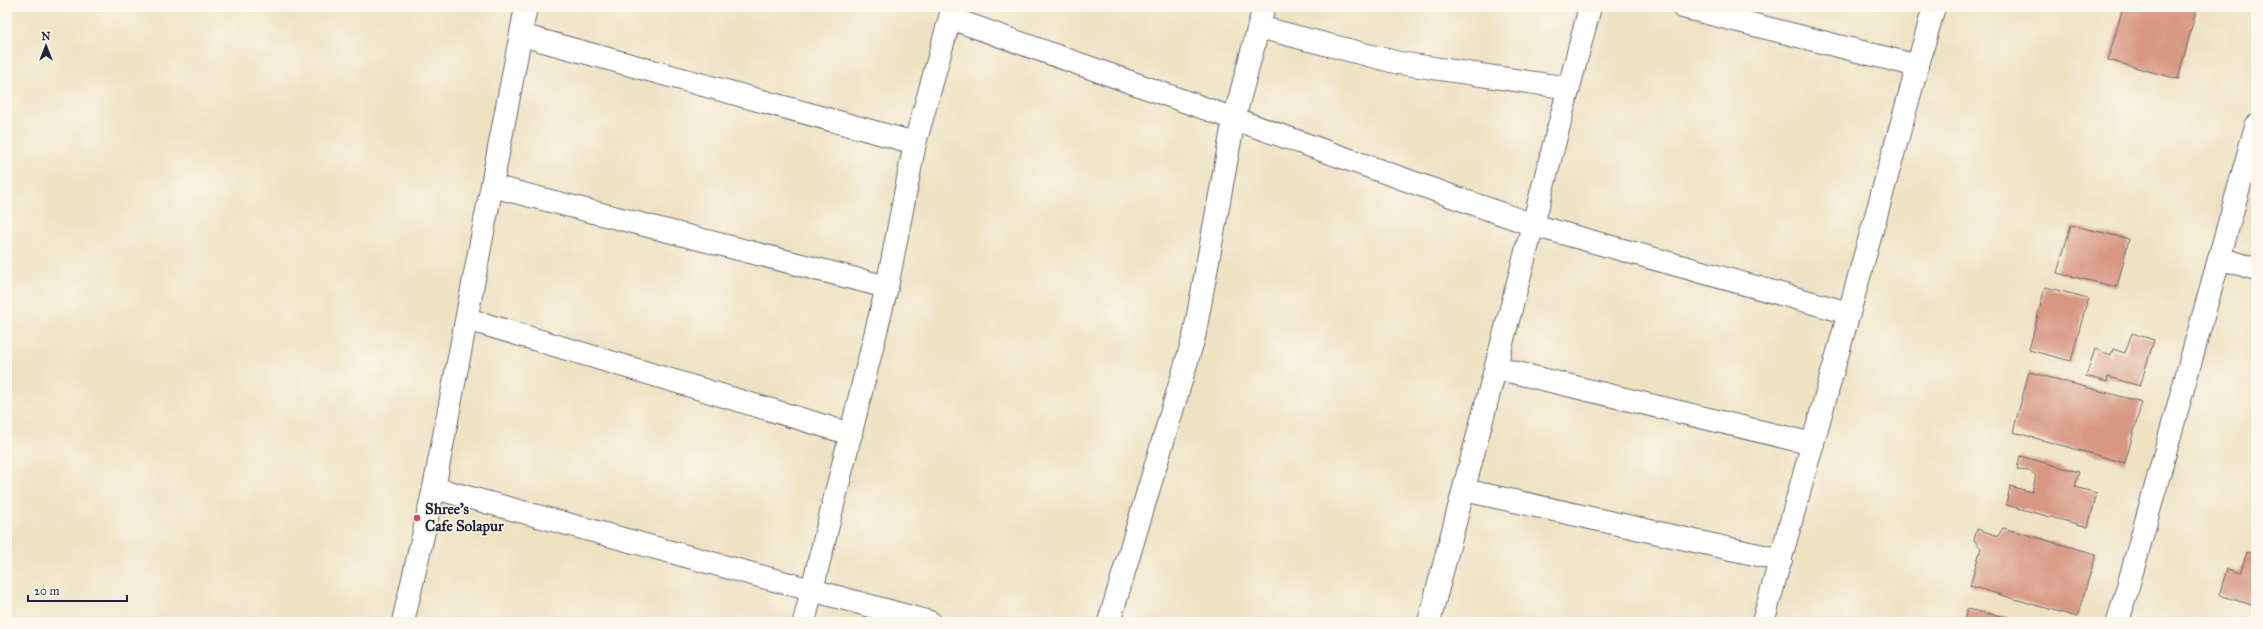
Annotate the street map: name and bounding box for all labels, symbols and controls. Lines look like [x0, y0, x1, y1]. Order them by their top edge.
north arrow [26, 26, 66, 66]
text: N [41, 30, 51, 43]
place label: Shree’s Cafe Solapur [425, 500, 504, 536]
marker: Shree’s Cafe Solapur [412, 513, 422, 523]
scale bar [28, 577, 127, 603]
text: 20 m [34, 584, 60, 598]

